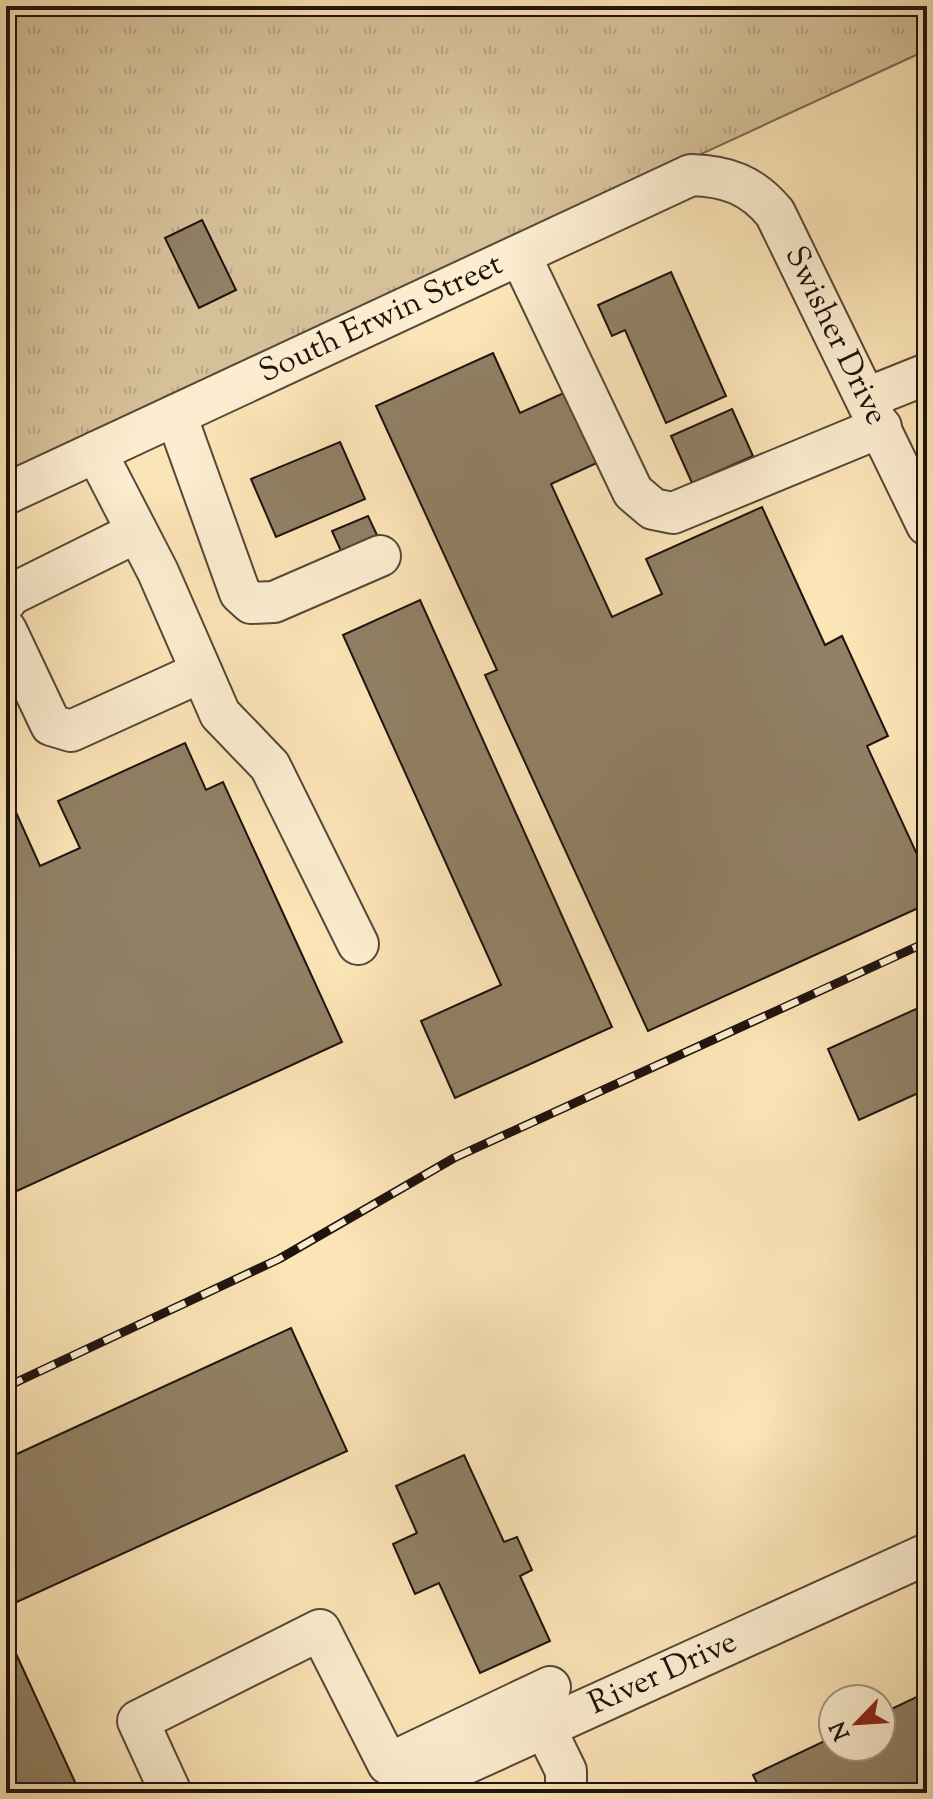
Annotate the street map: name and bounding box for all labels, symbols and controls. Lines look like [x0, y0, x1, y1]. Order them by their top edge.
street label: Swisher Drive [772, 239, 898, 433]
street label: South Erwin Street [252, 243, 511, 396]
street label: River Drive [582, 1620, 745, 1728]
north arrow [817, 1683, 897, 1763]
text: N [823, 1715, 860, 1745]

